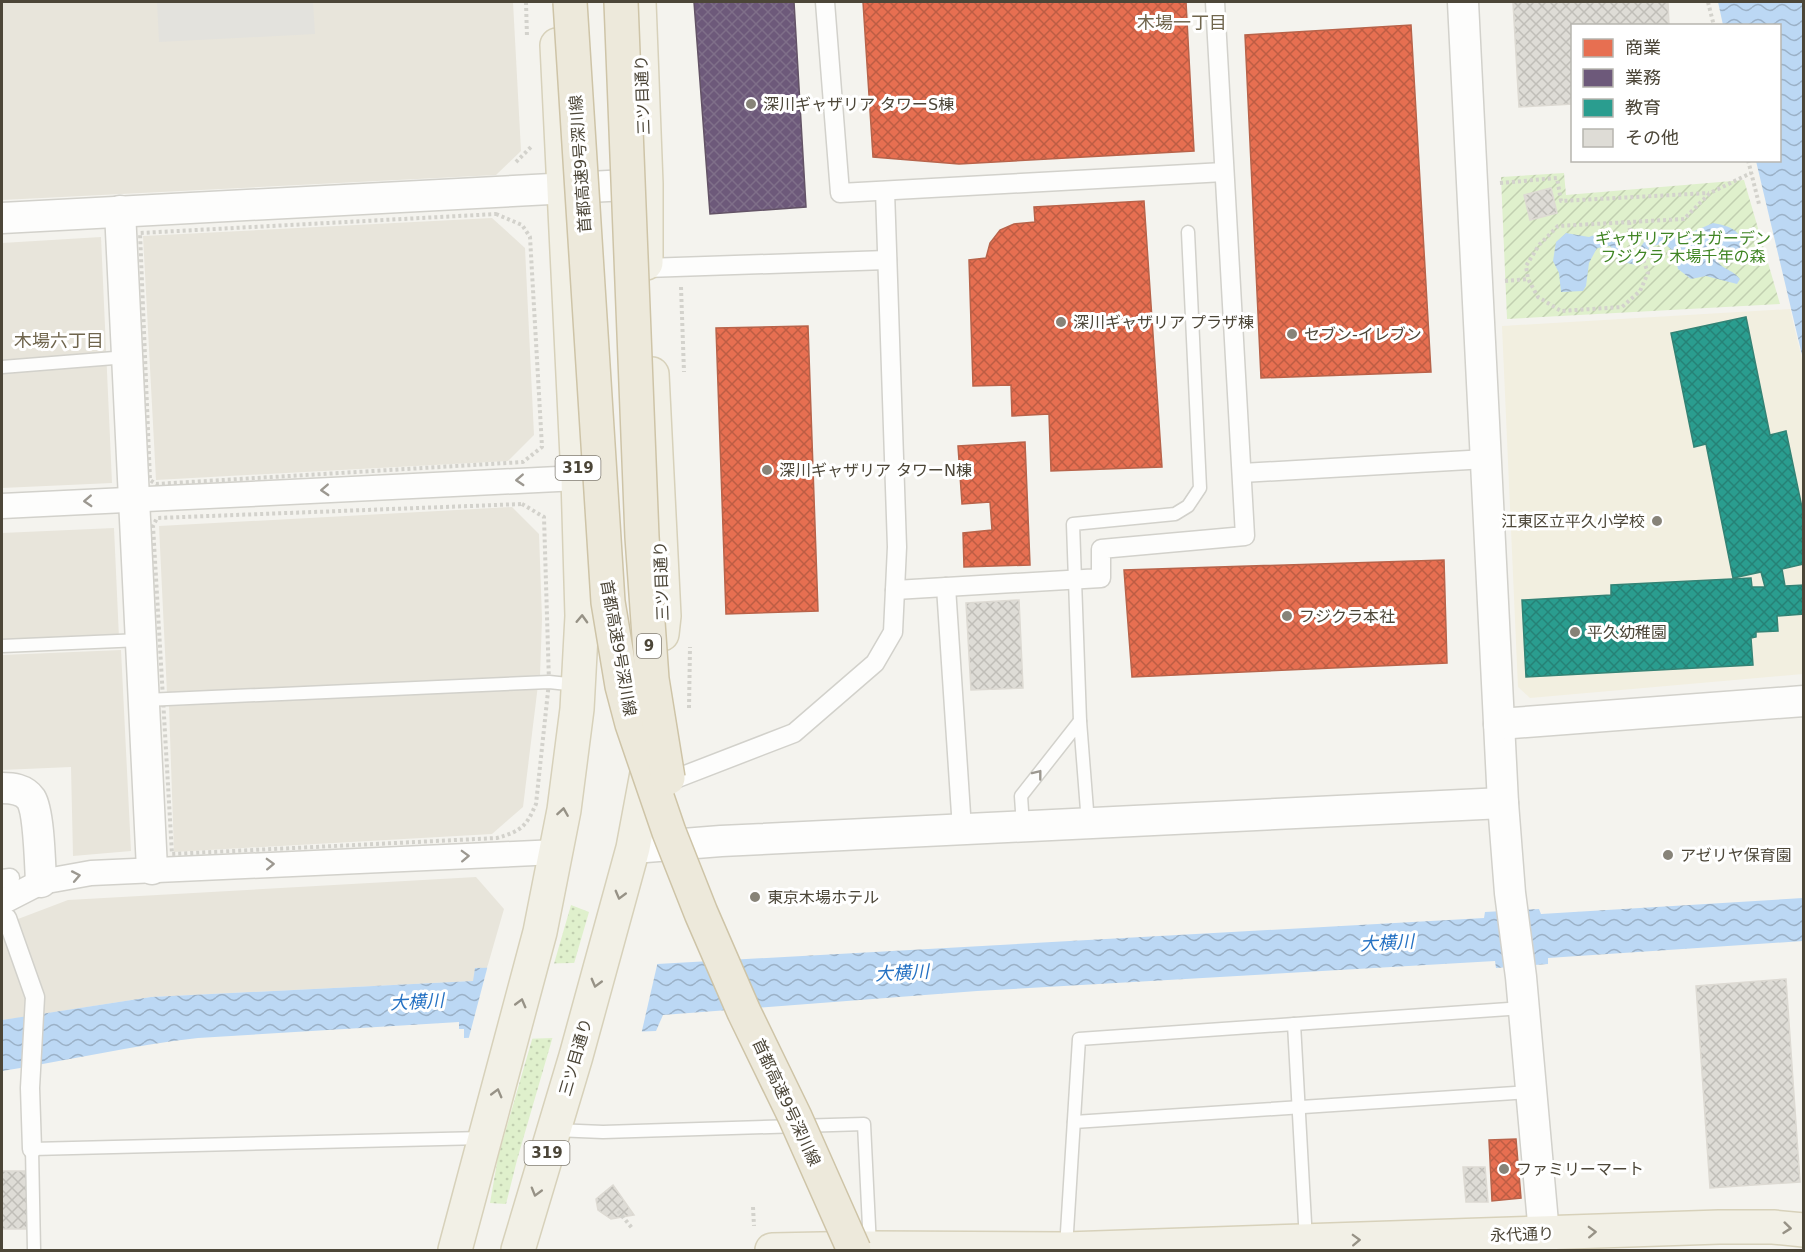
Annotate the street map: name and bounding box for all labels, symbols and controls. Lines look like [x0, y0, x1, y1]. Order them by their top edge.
district label: 木場一丁目 [1137, 12, 1227, 33]
legend [1571, 24, 1781, 162]
text: 商業 [1625, 37, 1661, 58]
street label: 三ツ目通り [632, 55, 653, 135]
text: 業務 [1625, 67, 1661, 88]
street label: 首都高速9号深川線 [566, 94, 595, 234]
place label: 深川ギャザリア タワーS棟 [763, 95, 954, 114]
marker: 深川ギャザリア タワーS棟 [744, 97, 758, 111]
text: 教育 [1625, 97, 1661, 118]
text: その他 [1625, 127, 1679, 148]
park label: ギャザリアビオガーデン フジクラ 木場千年の森 [1595, 229, 1771, 266]
place label: 深川ギャザリア プラザ棟 [1073, 313, 1254, 332]
marker: 深川ギャザリア プラザ棟 [1054, 315, 1068, 329]
place label: セブン-イレブン [1304, 325, 1422, 344]
marker: セブン-イレブン [1285, 327, 1299, 341]
district label: 木場六丁目 [14, 330, 104, 351]
road number: 319 [556, 456, 600, 480]
place label: 深川ギャザリア タワーN棟 [779, 461, 972, 480]
marker: 深川ギャザリア タワーN棟 [760, 463, 774, 477]
one-way arrow [516, 474, 525, 487]
one-way arrow [321, 483, 330, 496]
one-way arrow [84, 494, 93, 507]
place label: 江東区立平久小学校 [1501, 512, 1645, 531]
marker: 江東区立平久小学校 [1650, 514, 1664, 528]
street label: 三ツ目通り [651, 541, 672, 621]
street label: 首都高速9号深川線 [597, 578, 640, 718]
place label: フジクラ本社 [1299, 607, 1395, 626]
marker: フジクラ本社 [1280, 609, 1294, 623]
one-way arrow [575, 614, 588, 623]
place label: 平久幼稚園 [1587, 623, 1667, 642]
marker: 平久幼稚園 [1568, 625, 1582, 639]
road number: 9 [637, 634, 661, 658]
one-way arrow [1031, 770, 1042, 781]
one-way arrow [557, 808, 569, 817]
place label: アゼリヤ保育園 [1680, 846, 1792, 865]
marker: アゼリヤ保育園 [1661, 848, 1675, 862]
one-way arrow [460, 850, 469, 863]
one-way arrow [266, 858, 275, 871]
one-way arrow [70, 870, 80, 883]
place label: 東京木場ホテル [767, 888, 879, 907]
one-way arrow [615, 890, 627, 900]
marker: 東京木場ホテル [748, 890, 762, 904]
water label: 大横川 [1359, 930, 1416, 954]
water label: 大横川 [874, 960, 931, 984]
one-way arrow [591, 977, 603, 988]
water label: 大横川 [389, 989, 446, 1013]
one-way arrow [514, 998, 526, 1009]
street label: 三ツ目通り [555, 1016, 596, 1098]
street label: 首都高速9号深川線 [749, 1036, 824, 1169]
one-way arrow [490, 1088, 502, 1098]
road number: 319 [524, 1141, 570, 1165]
place label: ファミリーマート [1516, 1160, 1644, 1179]
marker: ファミリーマート [1497, 1162, 1511, 1176]
one-way arrow [531, 1186, 543, 1197]
one-way arrow [1783, 1221, 1792, 1234]
street label: 永代通り [1490, 1224, 1554, 1245]
one-way arrow [1588, 1226, 1597, 1238]
one-way arrow [1351, 1233, 1360, 1246]

